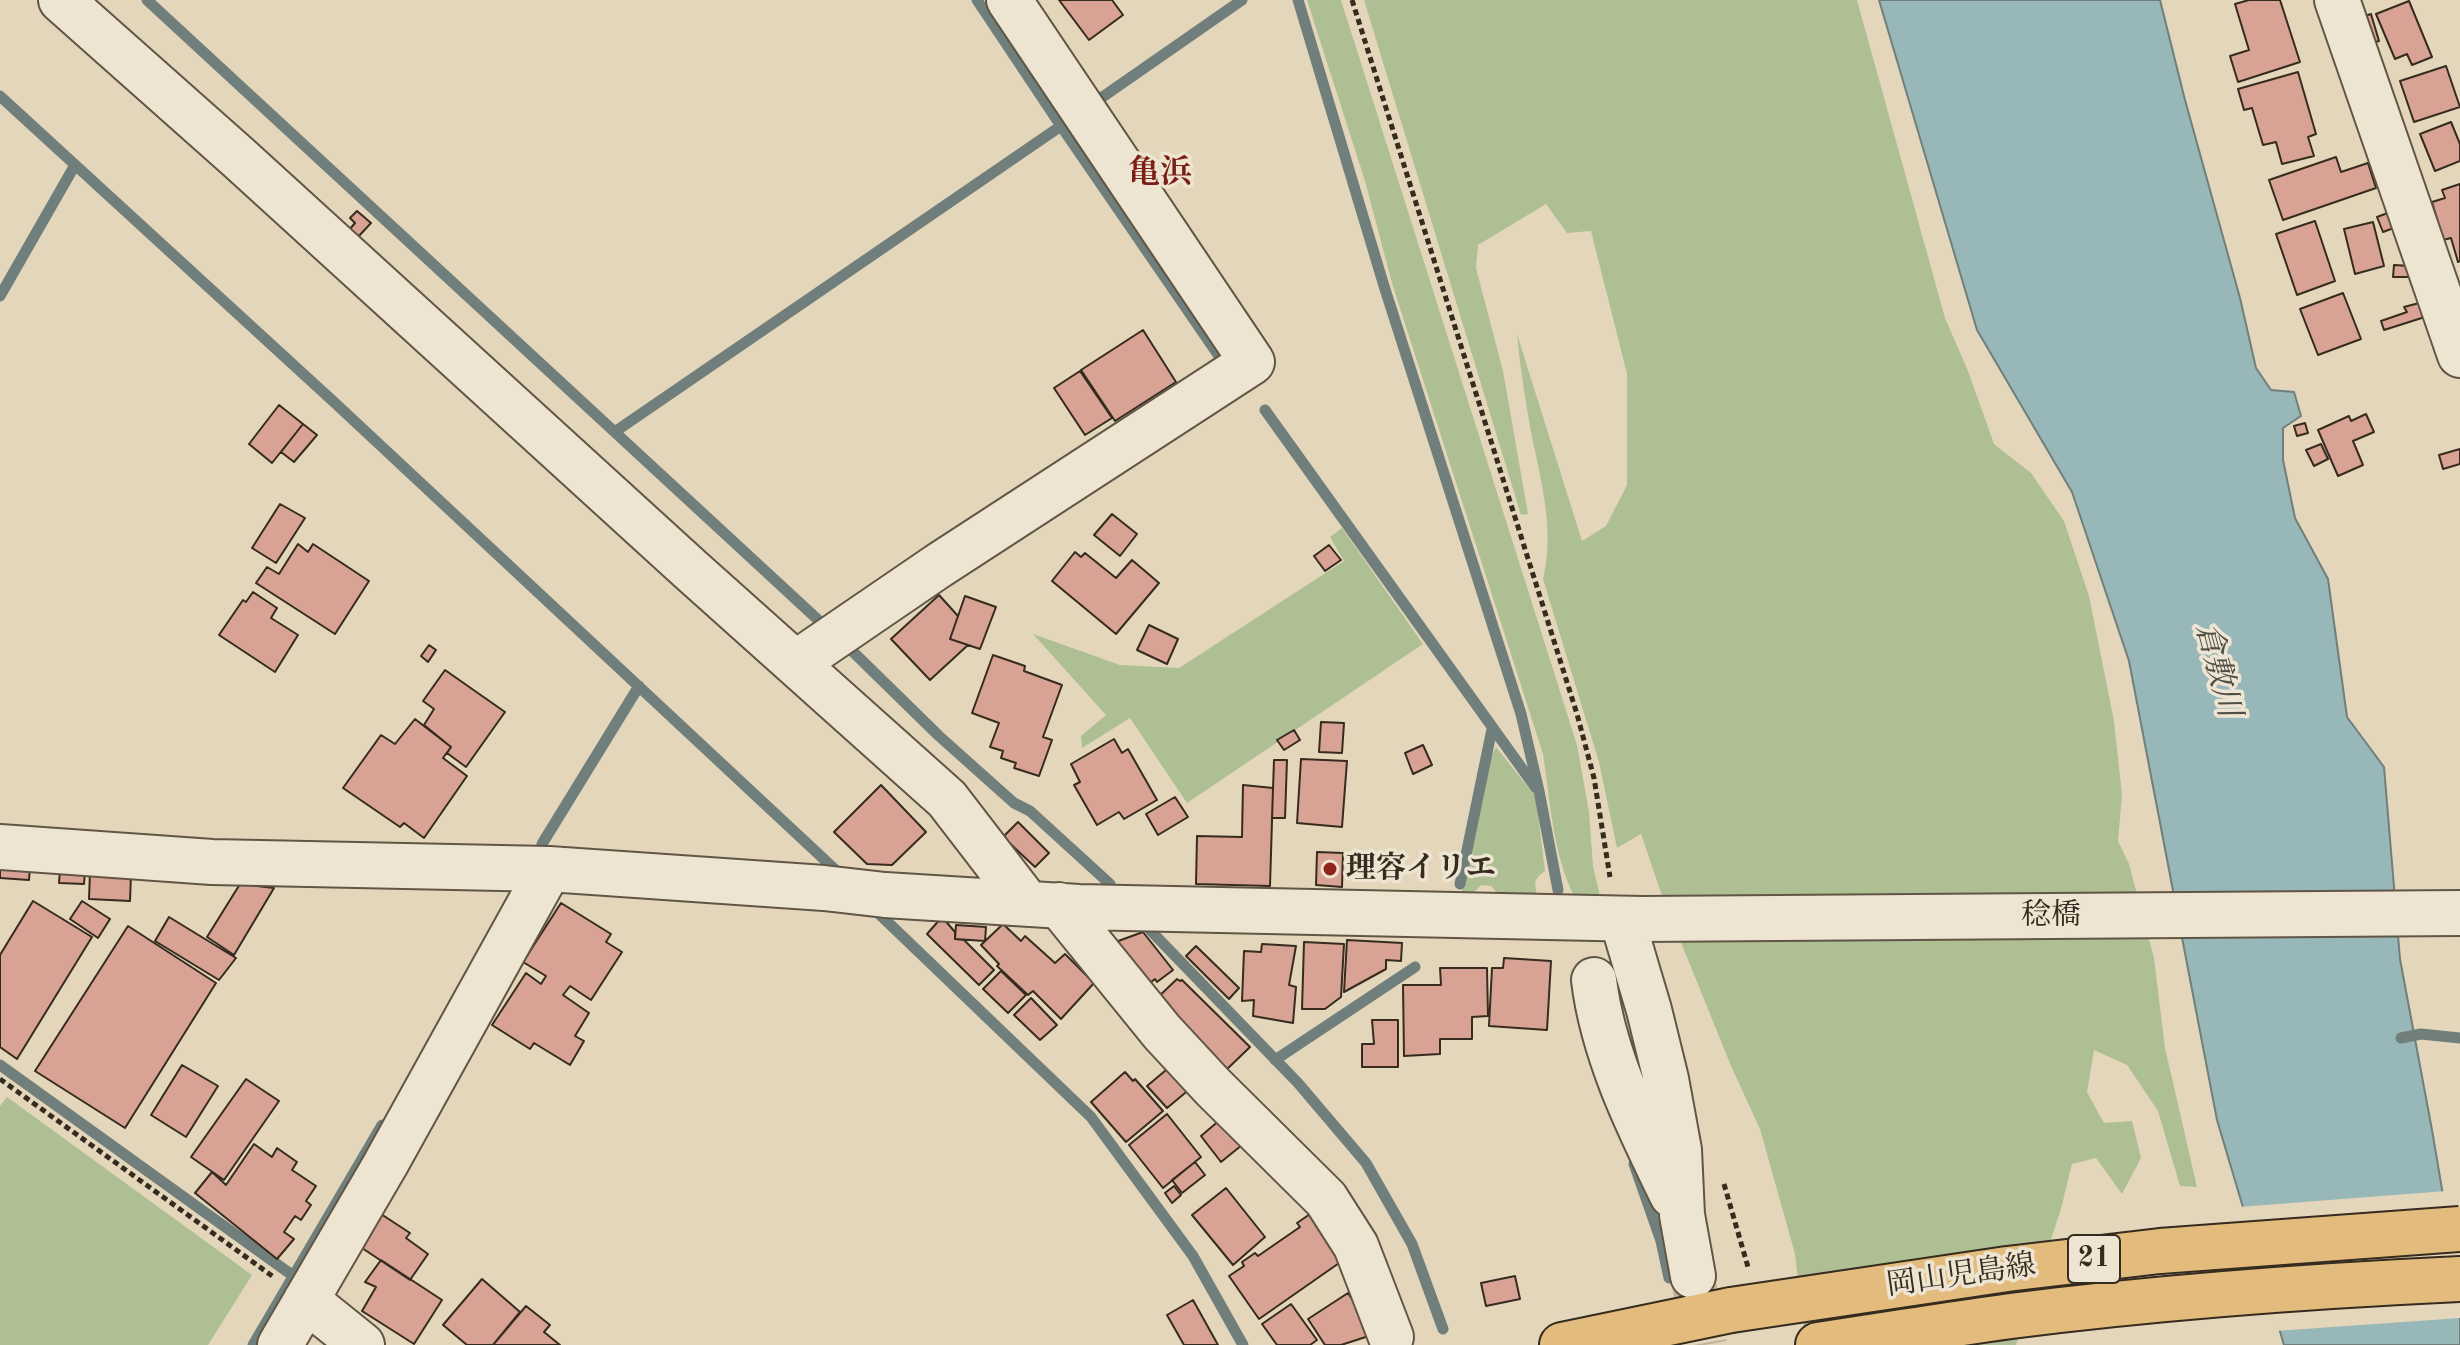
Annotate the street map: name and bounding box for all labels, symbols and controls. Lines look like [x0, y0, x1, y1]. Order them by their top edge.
district label: 亀浜 [1128, 155, 1192, 193]
water label: 倉敷川 [2186, 619, 2248, 721]
place label: 理容イリエ [1346, 851, 1496, 887]
marker: 理容イリエ [1321, 860, 1339, 878]
street label: 稔橋 [2021, 898, 2081, 934]
road number: 21 [2068, 1235, 2120, 1283]
street label: 岡山児島線 [1884, 1248, 2038, 1304]

